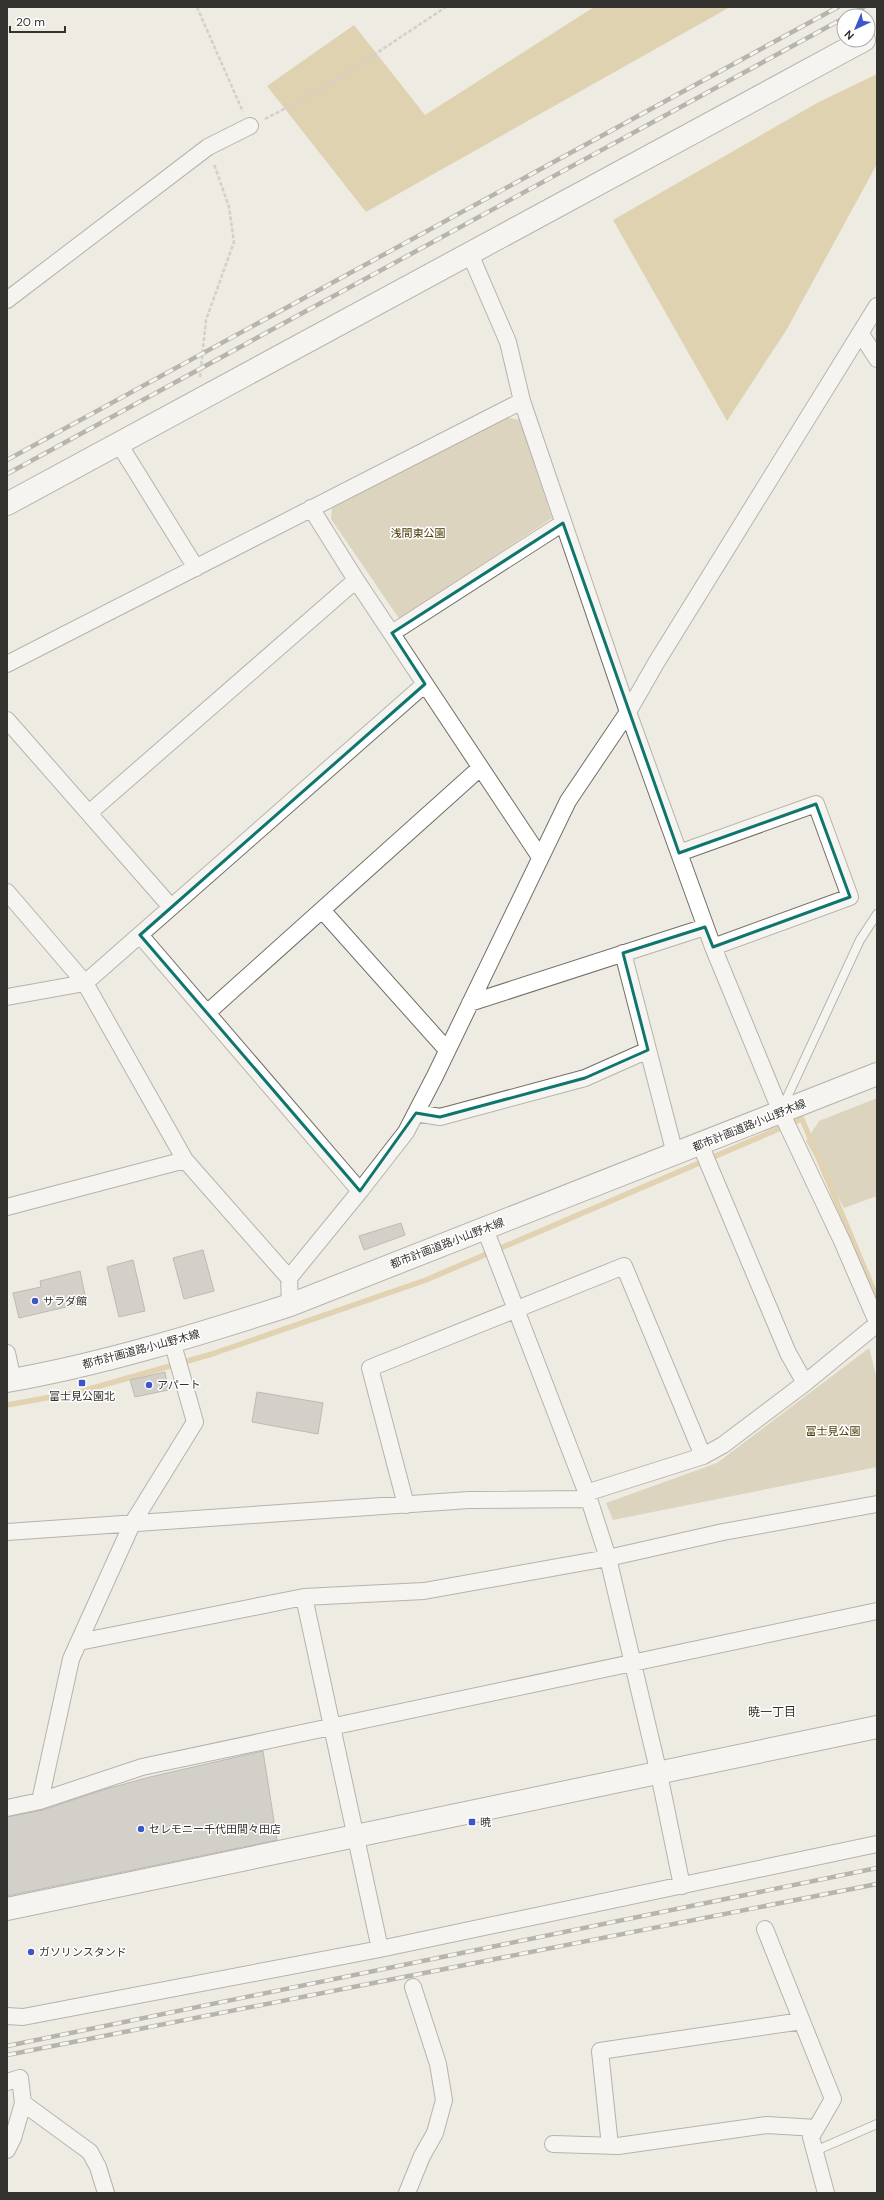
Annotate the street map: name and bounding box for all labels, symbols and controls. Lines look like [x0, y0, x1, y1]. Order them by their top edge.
scale bar [10, 8, 65, 34]
north arrow [836, 8, 876, 48]
text: 20 m [16, 14, 45, 30]
text: N [841, 27, 857, 43]
park label: 浅間東公園 [391, 526, 446, 540]
street label: 都市計画道路小山野木線 [690, 1096, 808, 1154]
street label: 都市計画道路小山野木線 [388, 1215, 506, 1271]
place label: サラダ館 [43, 1294, 87, 1308]
marker: サラダ館 [30, 1296, 40, 1306]
street label: 都市計画道路小山野木線 [81, 1327, 201, 1371]
marker: 富士見公園北 [77, 1378, 87, 1388]
place label: アパート [157, 1378, 201, 1392]
marker: アパート [144, 1380, 154, 1390]
place label: 富士見公園北 [49, 1389, 115, 1403]
park label: 富士見公園 [806, 1424, 861, 1438]
district label: 暁一丁目 [748, 1704, 796, 1720]
place label: 暁 [480, 1815, 491, 1829]
marker: 暁 [467, 1817, 477, 1827]
place label: セレモニー千代田間々田店 [149, 1822, 281, 1836]
marker: セレモニー千代田間々田店 [136, 1824, 146, 1834]
place label: ガソリンスタンド [39, 1945, 127, 1959]
marker: ガソリンスタンド [26, 1947, 36, 1957]

